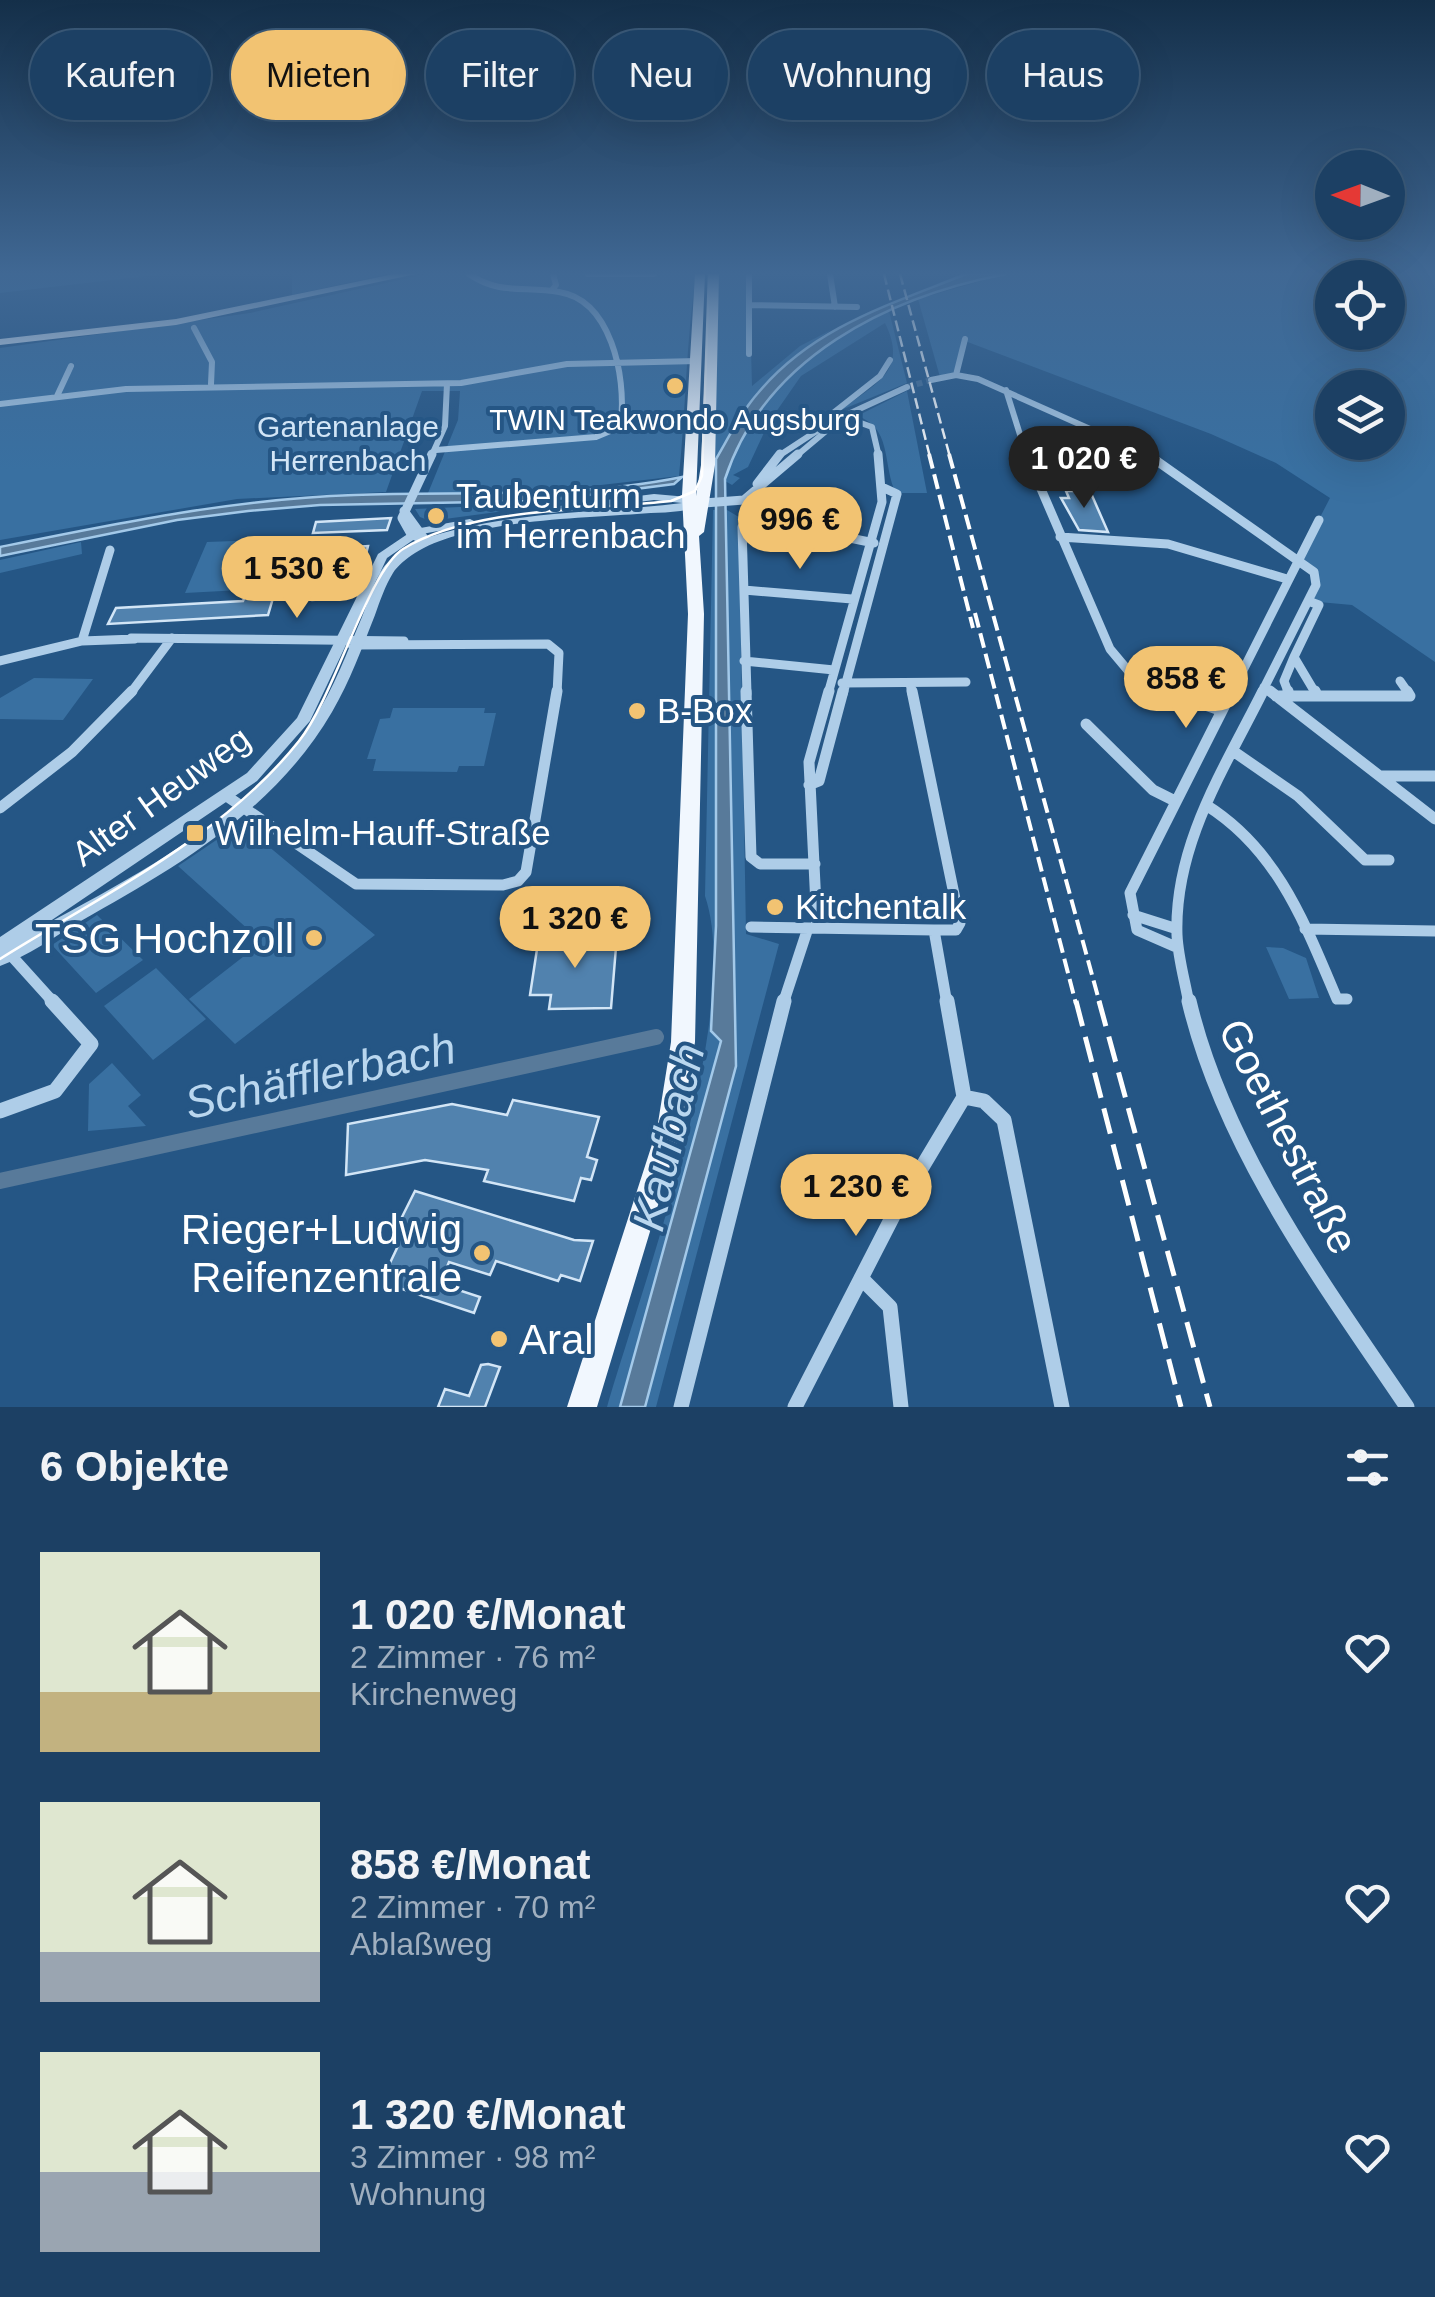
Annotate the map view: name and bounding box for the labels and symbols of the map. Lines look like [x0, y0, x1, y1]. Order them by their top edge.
north arrow [1315, 150, 1405, 240]
marker: TWIN Teakwondo Augsburg [664, 375, 686, 397]
place label: TWIN Teakwondo Augsburg [489, 403, 861, 436]
park label: Gartenanlage Herrenbach [257, 410, 439, 477]
pin: 1 020 € [992, 426, 1176, 511]
place label: Taubenturm im Herrenbach [456, 476, 686, 555]
pin: 996 € [730, 487, 870, 572]
marker: Taubenturm im Herrenbach [425, 505, 447, 527]
pin: 1 530 € [205, 536, 389, 621]
pin: 858 € [1116, 646, 1256, 731]
place label: B-Box [657, 691, 753, 730]
marker: B-Box [626, 700, 648, 722]
street label: Alter Heuweg [64, 718, 257, 873]
place label: Wilhelm-Hauff-Straße [215, 813, 551, 852]
marker: Wilhelm-Hauff-Straße [184, 822, 206, 844]
pin: 1 320 € [483, 886, 667, 971]
place label: Kitchentalk [795, 887, 967, 926]
marker: Kitchentalk [764, 896, 786, 918]
place label: TSG Hochzoll [35, 915, 294, 962]
marker: TSG Hochzoll [303, 927, 325, 949]
street label: Goethestraße [1209, 1011, 1368, 1261]
water label: Schäfflerbach [180, 1022, 460, 1129]
water label: Kaufbach [622, 1039, 715, 1235]
pin: 1 230 € [764, 1154, 948, 1239]
place label: Rieger+Ludwig Reifenzentrale [181, 1206, 462, 1301]
marker: Rieger+Ludwig Reifenzentrale [471, 1242, 493, 1264]
place label: Aral [519, 1316, 594, 1363]
marker: Aral [488, 1328, 510, 1350]

